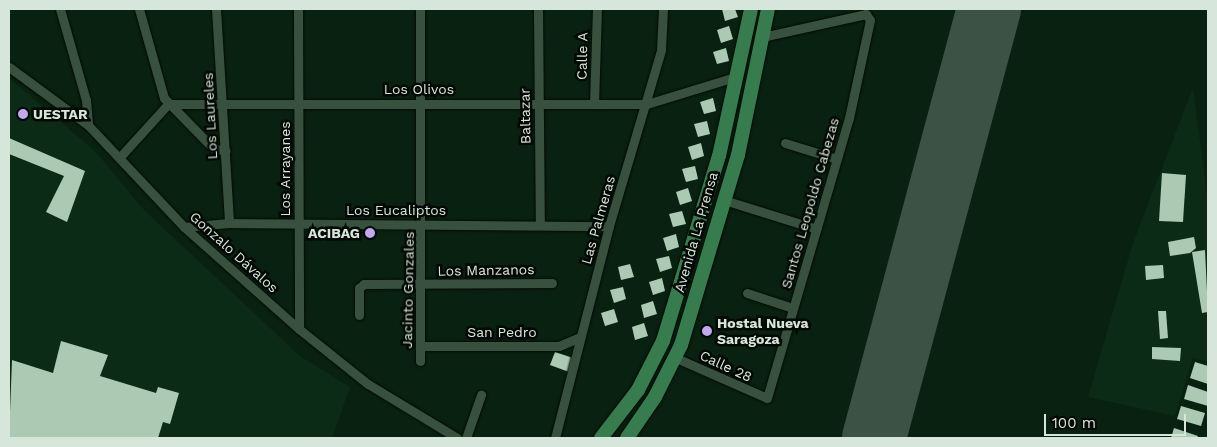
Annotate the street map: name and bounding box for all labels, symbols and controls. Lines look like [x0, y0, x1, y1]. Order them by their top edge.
street label: Calle A [573, 32, 591, 80]
street label: Los Laureles [199, 72, 221, 160]
street label: Los Olivos [384, 81, 454, 97]
street label: Baltazar [516, 88, 534, 144]
place label: UESTAR [33, 106, 88, 122]
marker: UESTAR [17, 108, 29, 120]
street label: Santos Leopoldo Cabezas [778, 116, 842, 290]
street label: Los Arrayanes [277, 121, 293, 217]
street label: Avenida La Prensa [671, 170, 721, 294]
street label: Las Palmeras [577, 174, 619, 266]
street label: Los Eucaliptos [346, 202, 446, 218]
street label: Gonzalo Dávalos [186, 208, 282, 296]
place label: ACIBAG [308, 225, 360, 241]
marker: ACIBAG [364, 227, 376, 239]
street label: Jacinto Gonzales [399, 231, 417, 349]
street label: Los Manzanos [437, 261, 535, 279]
place label: Hostal Nueva Saragoza [717, 315, 809, 348]
street label: San Pedro [467, 324, 537, 340]
marker: Hostal Nueva Saragoza [701, 325, 713, 337]
street label: Calle 28 [697, 347, 755, 385]
scale bar [1047, 404, 1190, 436]
text: 100 m [1052, 414, 1096, 432]

